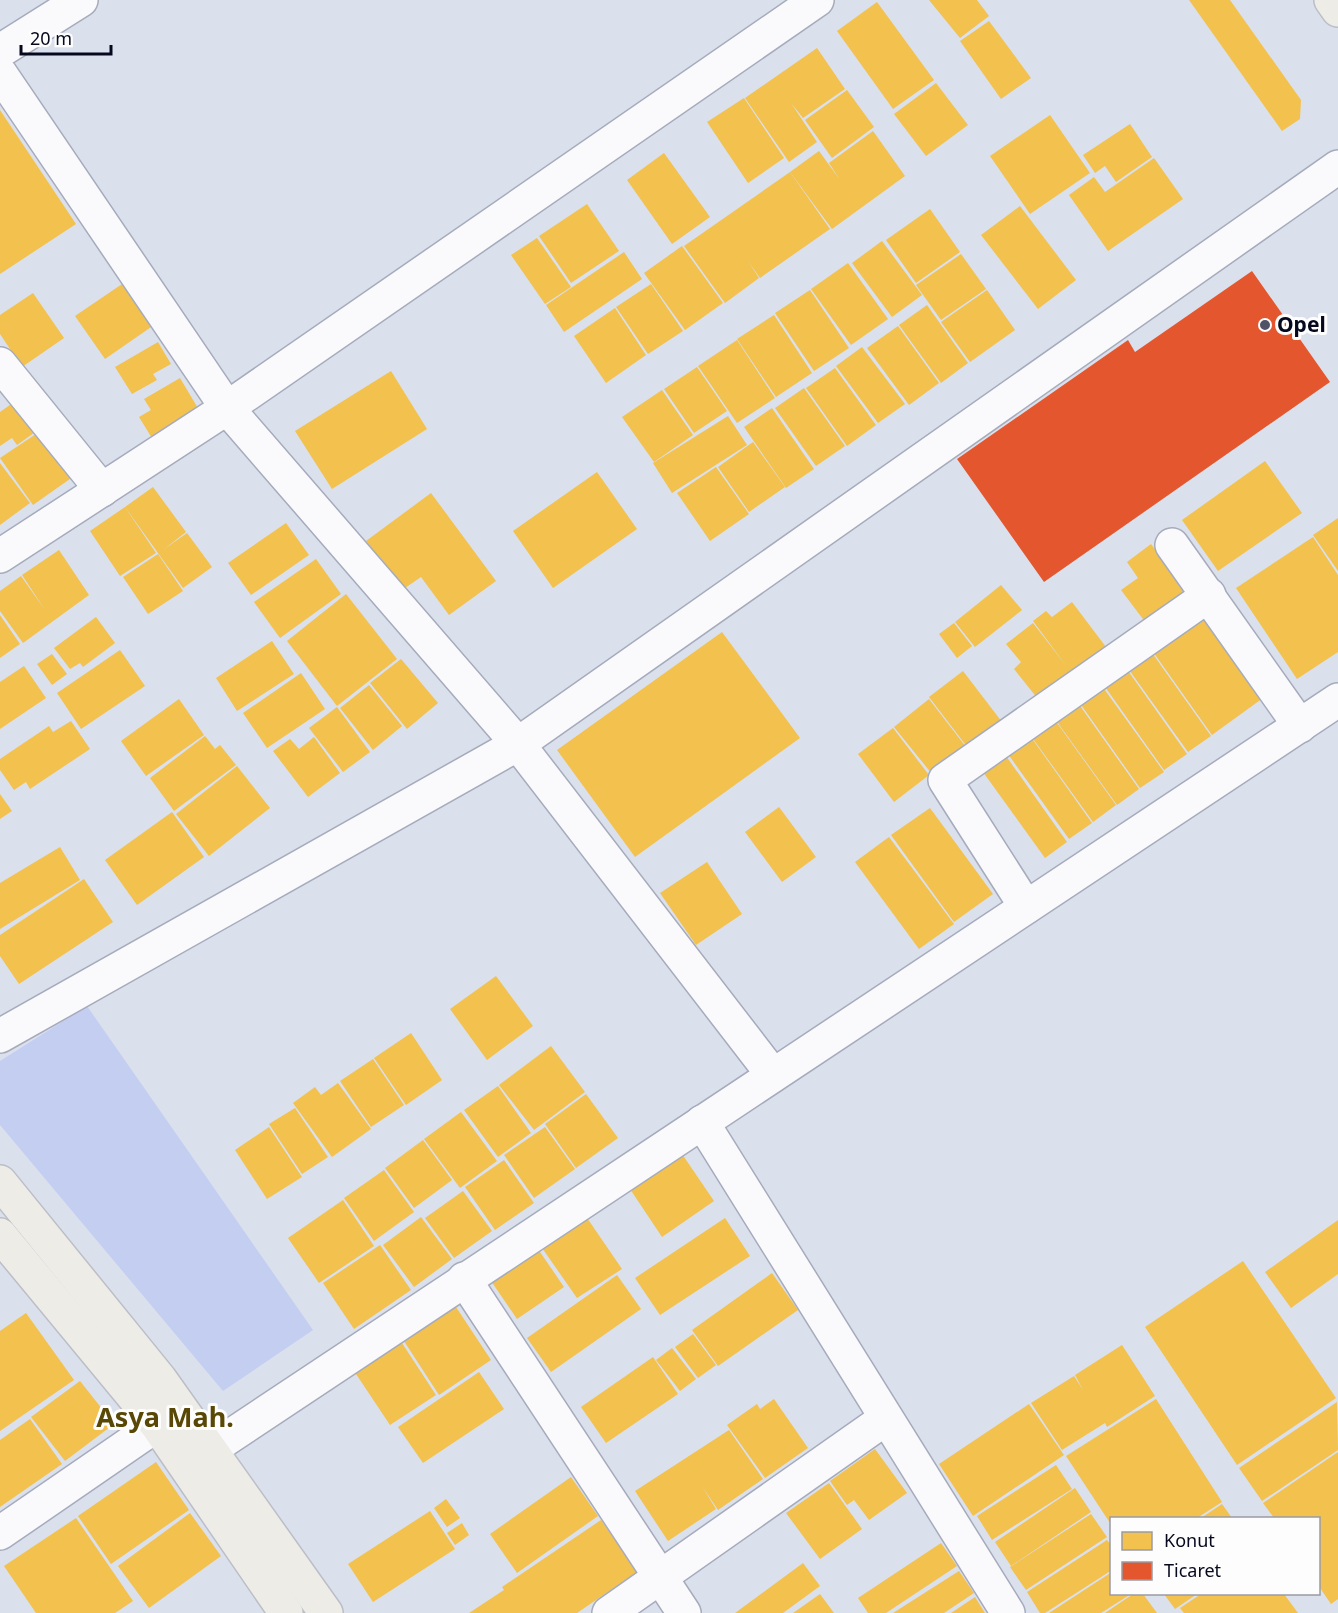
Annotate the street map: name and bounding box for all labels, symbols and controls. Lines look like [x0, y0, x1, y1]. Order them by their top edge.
scale bar [21, 18, 111, 56]
text: 20 m [30, 26, 72, 50]
place label: Opel [1277, 310, 1326, 338]
marker: Opel [1258, 318, 1272, 332]
district label: Asya Mah. [96, 1398, 234, 1435]
legend [1110, 1517, 1320, 1595]
text: Konut [1164, 1528, 1215, 1552]
text: Ticaret [1164, 1558, 1222, 1582]

